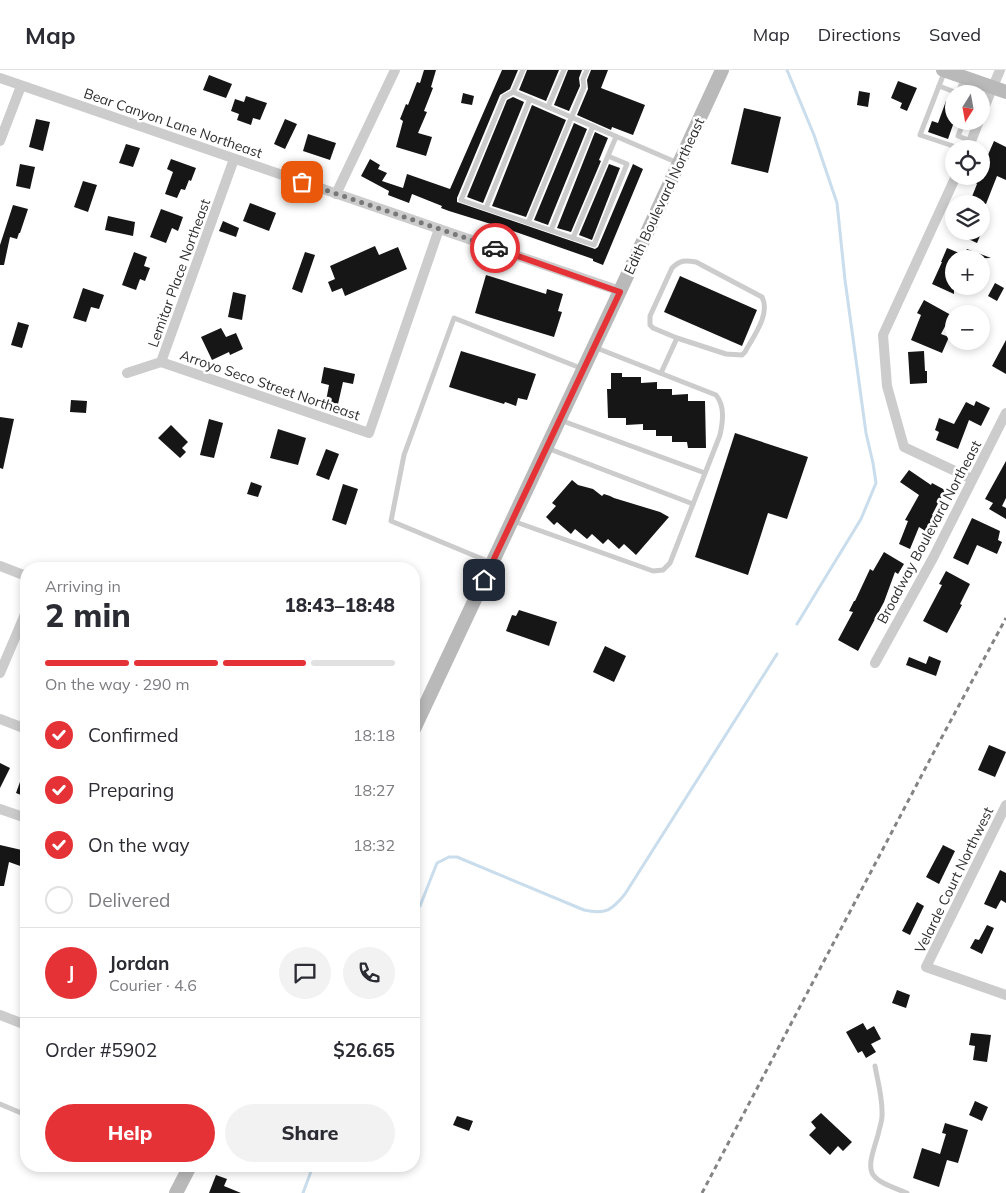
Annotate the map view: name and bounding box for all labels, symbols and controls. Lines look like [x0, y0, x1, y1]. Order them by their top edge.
text: Map [25, 20, 76, 50]
text: Map [753, 23, 790, 46]
text: Directions [818, 23, 901, 46]
text: Saved [929, 23, 981, 46]
street label: Bear Canyon Lane Northeast [81, 84, 265, 162]
north arrow [945, 85, 990, 130]
map controls [945, 85, 990, 350]
street label: Edith Boulevard Northeast [620, 115, 708, 277]
button: locate [945, 140, 990, 185]
pin [281, 161, 323, 203]
icon: bag [288, 168, 316, 196]
button: layers [945, 195, 990, 240]
street label: Lemitar Place Northeast [144, 196, 214, 350]
courier [470, 223, 520, 273]
icon: car [481, 234, 509, 262]
button: + [945, 250, 990, 295]
button: − [945, 305, 990, 350]
street label: Arroyo Seco Street Northeast [178, 346, 362, 424]
street label: Broadway Boulevard Northeast [873, 437, 985, 627]
pin [463, 559, 505, 601]
icon: home [470, 566, 498, 594]
text: Arriving in [45, 576, 121, 596]
text: 18:43–18:48 [284, 593, 395, 617]
text: 2 min [45, 595, 131, 635]
text: On the way · 290 m [45, 674, 190, 694]
icon: check [45, 721, 73, 749]
text: Confirmed [88, 723, 179, 747]
text: 18:18 [353, 725, 395, 745]
icon: check [45, 776, 73, 804]
text: Preparing [88, 778, 174, 802]
text: 18:27 [353, 780, 395, 800]
street label: Velarde Court Northwest [911, 804, 997, 956]
icon: check [45, 831, 73, 859]
text: On the way [88, 833, 190, 857]
text: 18:32 [353, 835, 395, 855]
text: Delivered [88, 888, 170, 912]
button: chat [279, 947, 331, 999]
button: phone [343, 947, 395, 999]
text: Jordan [109, 951, 169, 975]
text: J [68, 961, 74, 985]
text: Courier · 4.6 [109, 975, 197, 995]
text: Order #5902 [45, 1038, 157, 1062]
text: $26.65 [333, 1038, 395, 1062]
button: Help [45, 1104, 215, 1162]
button: Share [225, 1104, 395, 1162]

